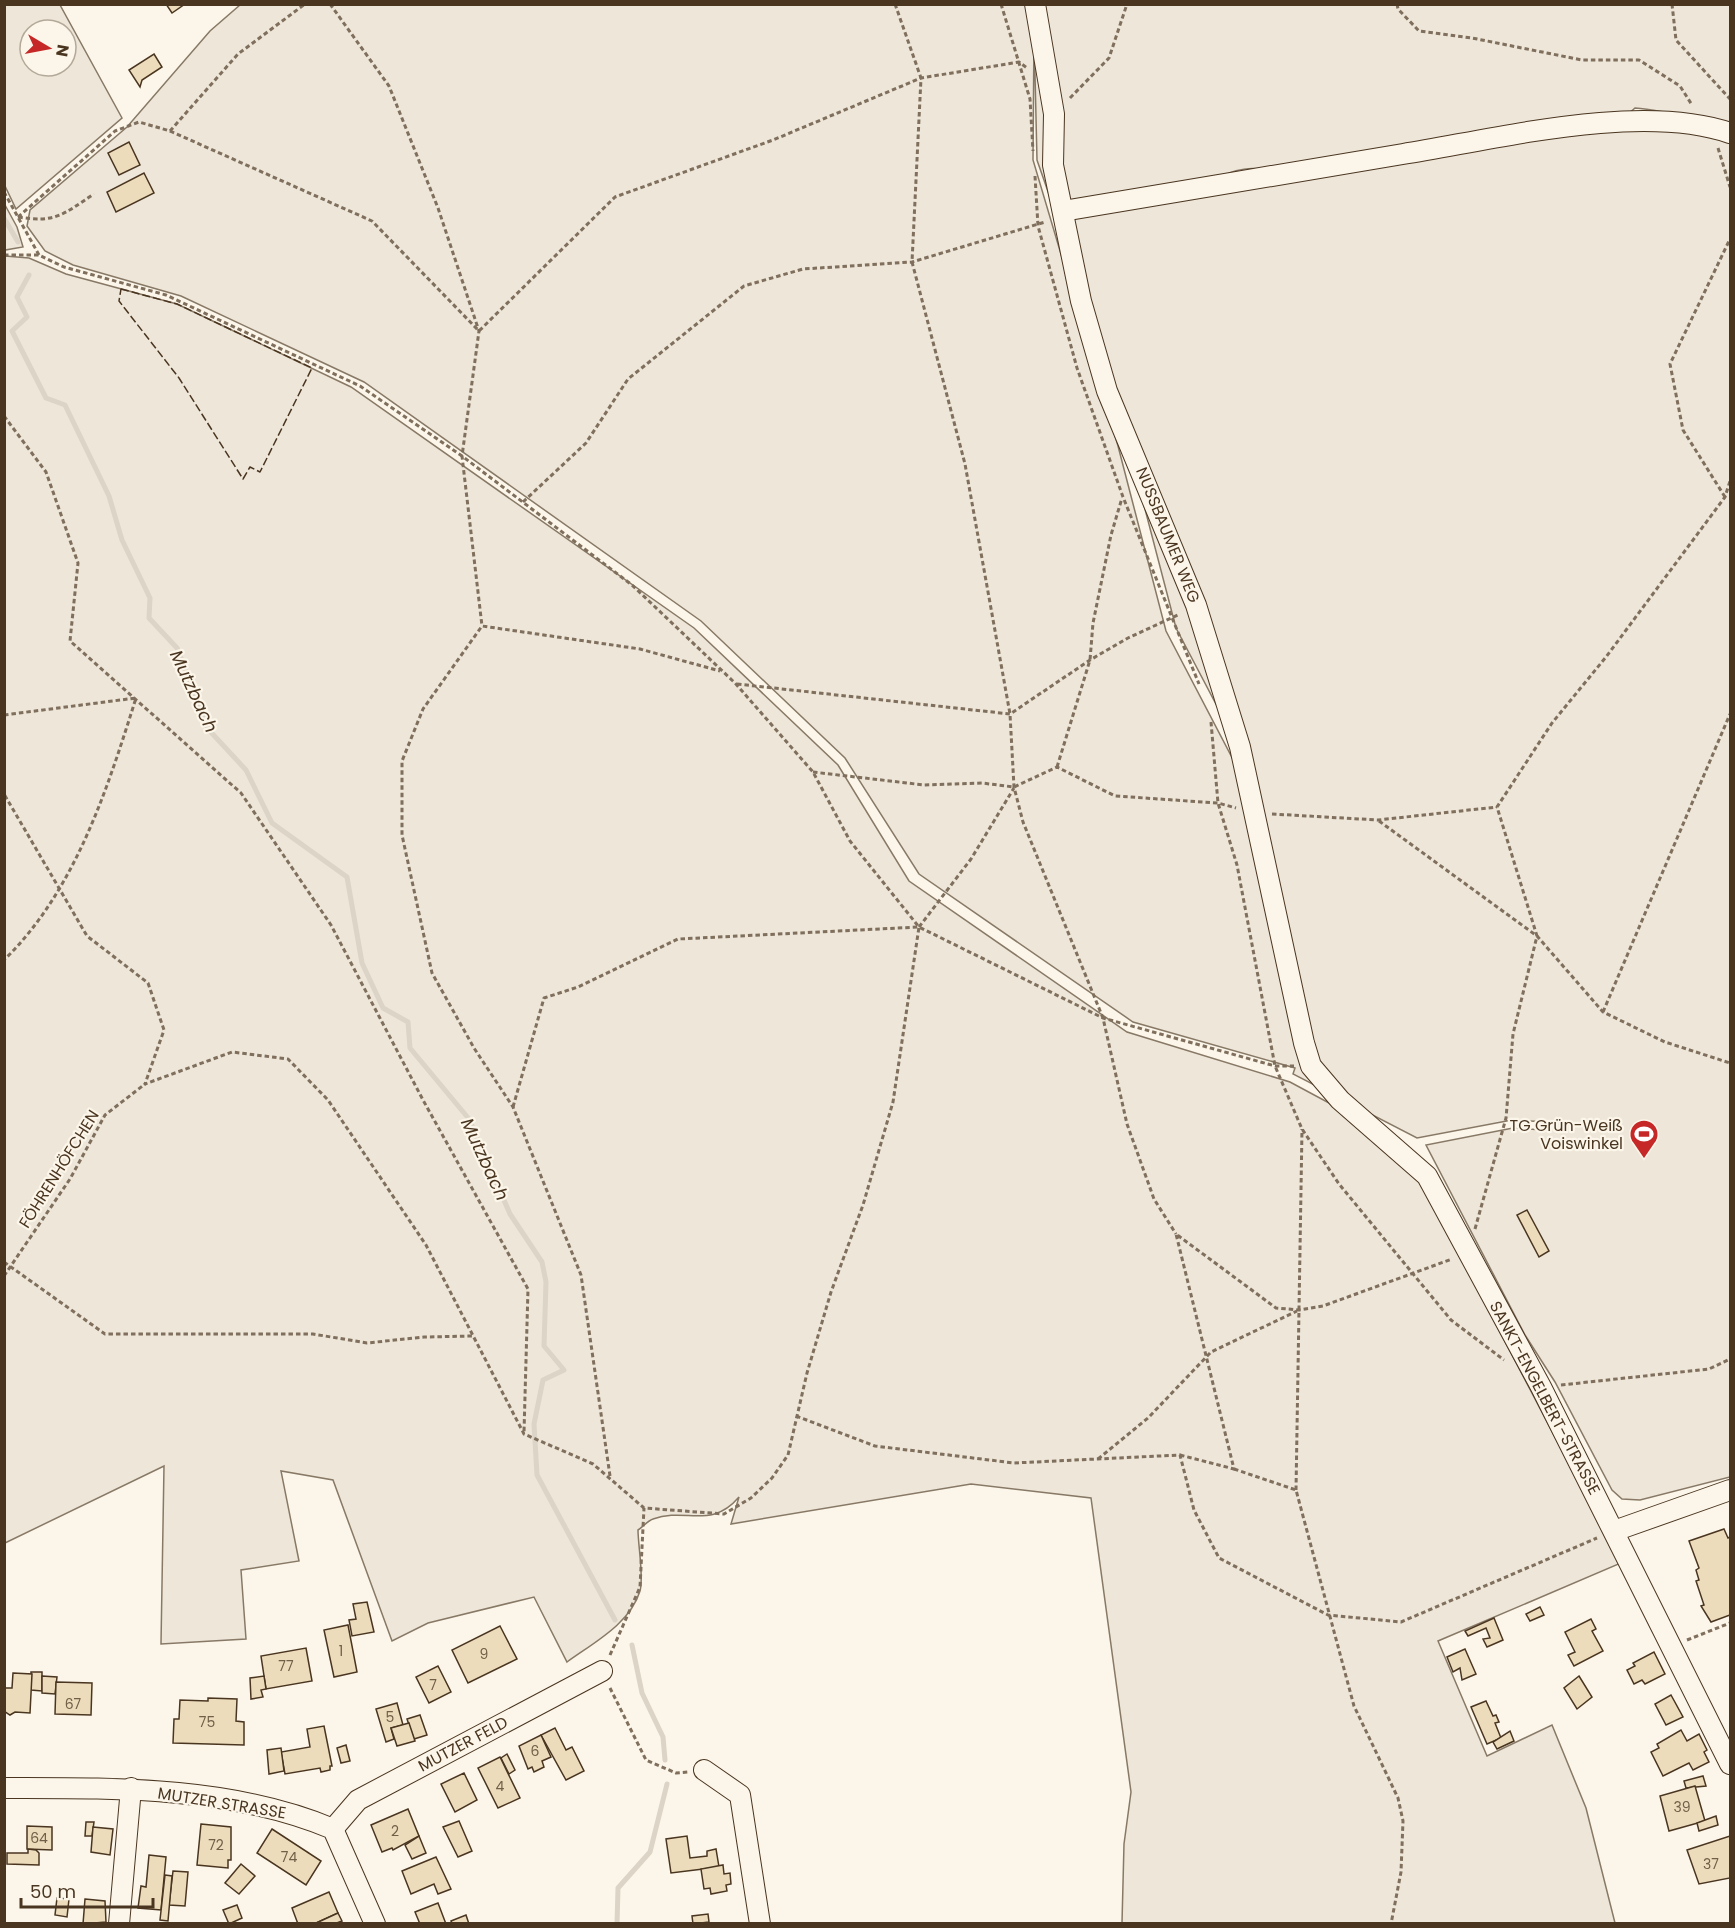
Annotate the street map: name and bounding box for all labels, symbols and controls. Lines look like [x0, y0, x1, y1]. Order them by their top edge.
north arrow [18, 18, 78, 78]
text: N [50, 43, 75, 58]
street label: NUSSBAUMER WEG [1130, 464, 1206, 606]
water label: Mutzbach [164, 646, 224, 736]
street label: FÖHRENHÖFCHEN [13, 1105, 105, 1233]
water label: Mutzbach [455, 1114, 515, 1204]
place label: TG Grün-Weiß Voiswinkel [1510, 1114, 1623, 1155]
sports icon: TG Grün-Weiß Voiswinkel [1628, 1118, 1660, 1160]
street label: SANKT-ENGELBERT-STRASSE [1484, 1297, 1606, 1499]
house number: 1 [339, 1641, 343, 1661]
house number: 9 [480, 1644, 488, 1664]
house number: 77 [278, 1656, 294, 1676]
house number: 7 [429, 1675, 437, 1695]
house number: 67 [65, 1694, 82, 1714]
house number: 5 [386, 1707, 394, 1727]
street label: MUTZER FELD [414, 1711, 512, 1777]
house number: 75 [199, 1712, 215, 1732]
house number: 6 [531, 1741, 540, 1761]
house number: 4 [496, 1776, 505, 1796]
street label: MUTZER STRASSE [156, 1782, 288, 1824]
house number: 39 [1673, 1797, 1691, 1817]
house number: 2 [391, 1821, 399, 1841]
house number: 64 [30, 1828, 48, 1848]
house number: 72 [208, 1835, 224, 1855]
house number: 74 [281, 1847, 297, 1867]
house number: 37 [1703, 1854, 1719, 1874]
scale bar [21, 1871, 153, 1909]
text: 50 m [30, 1879, 76, 1904]

